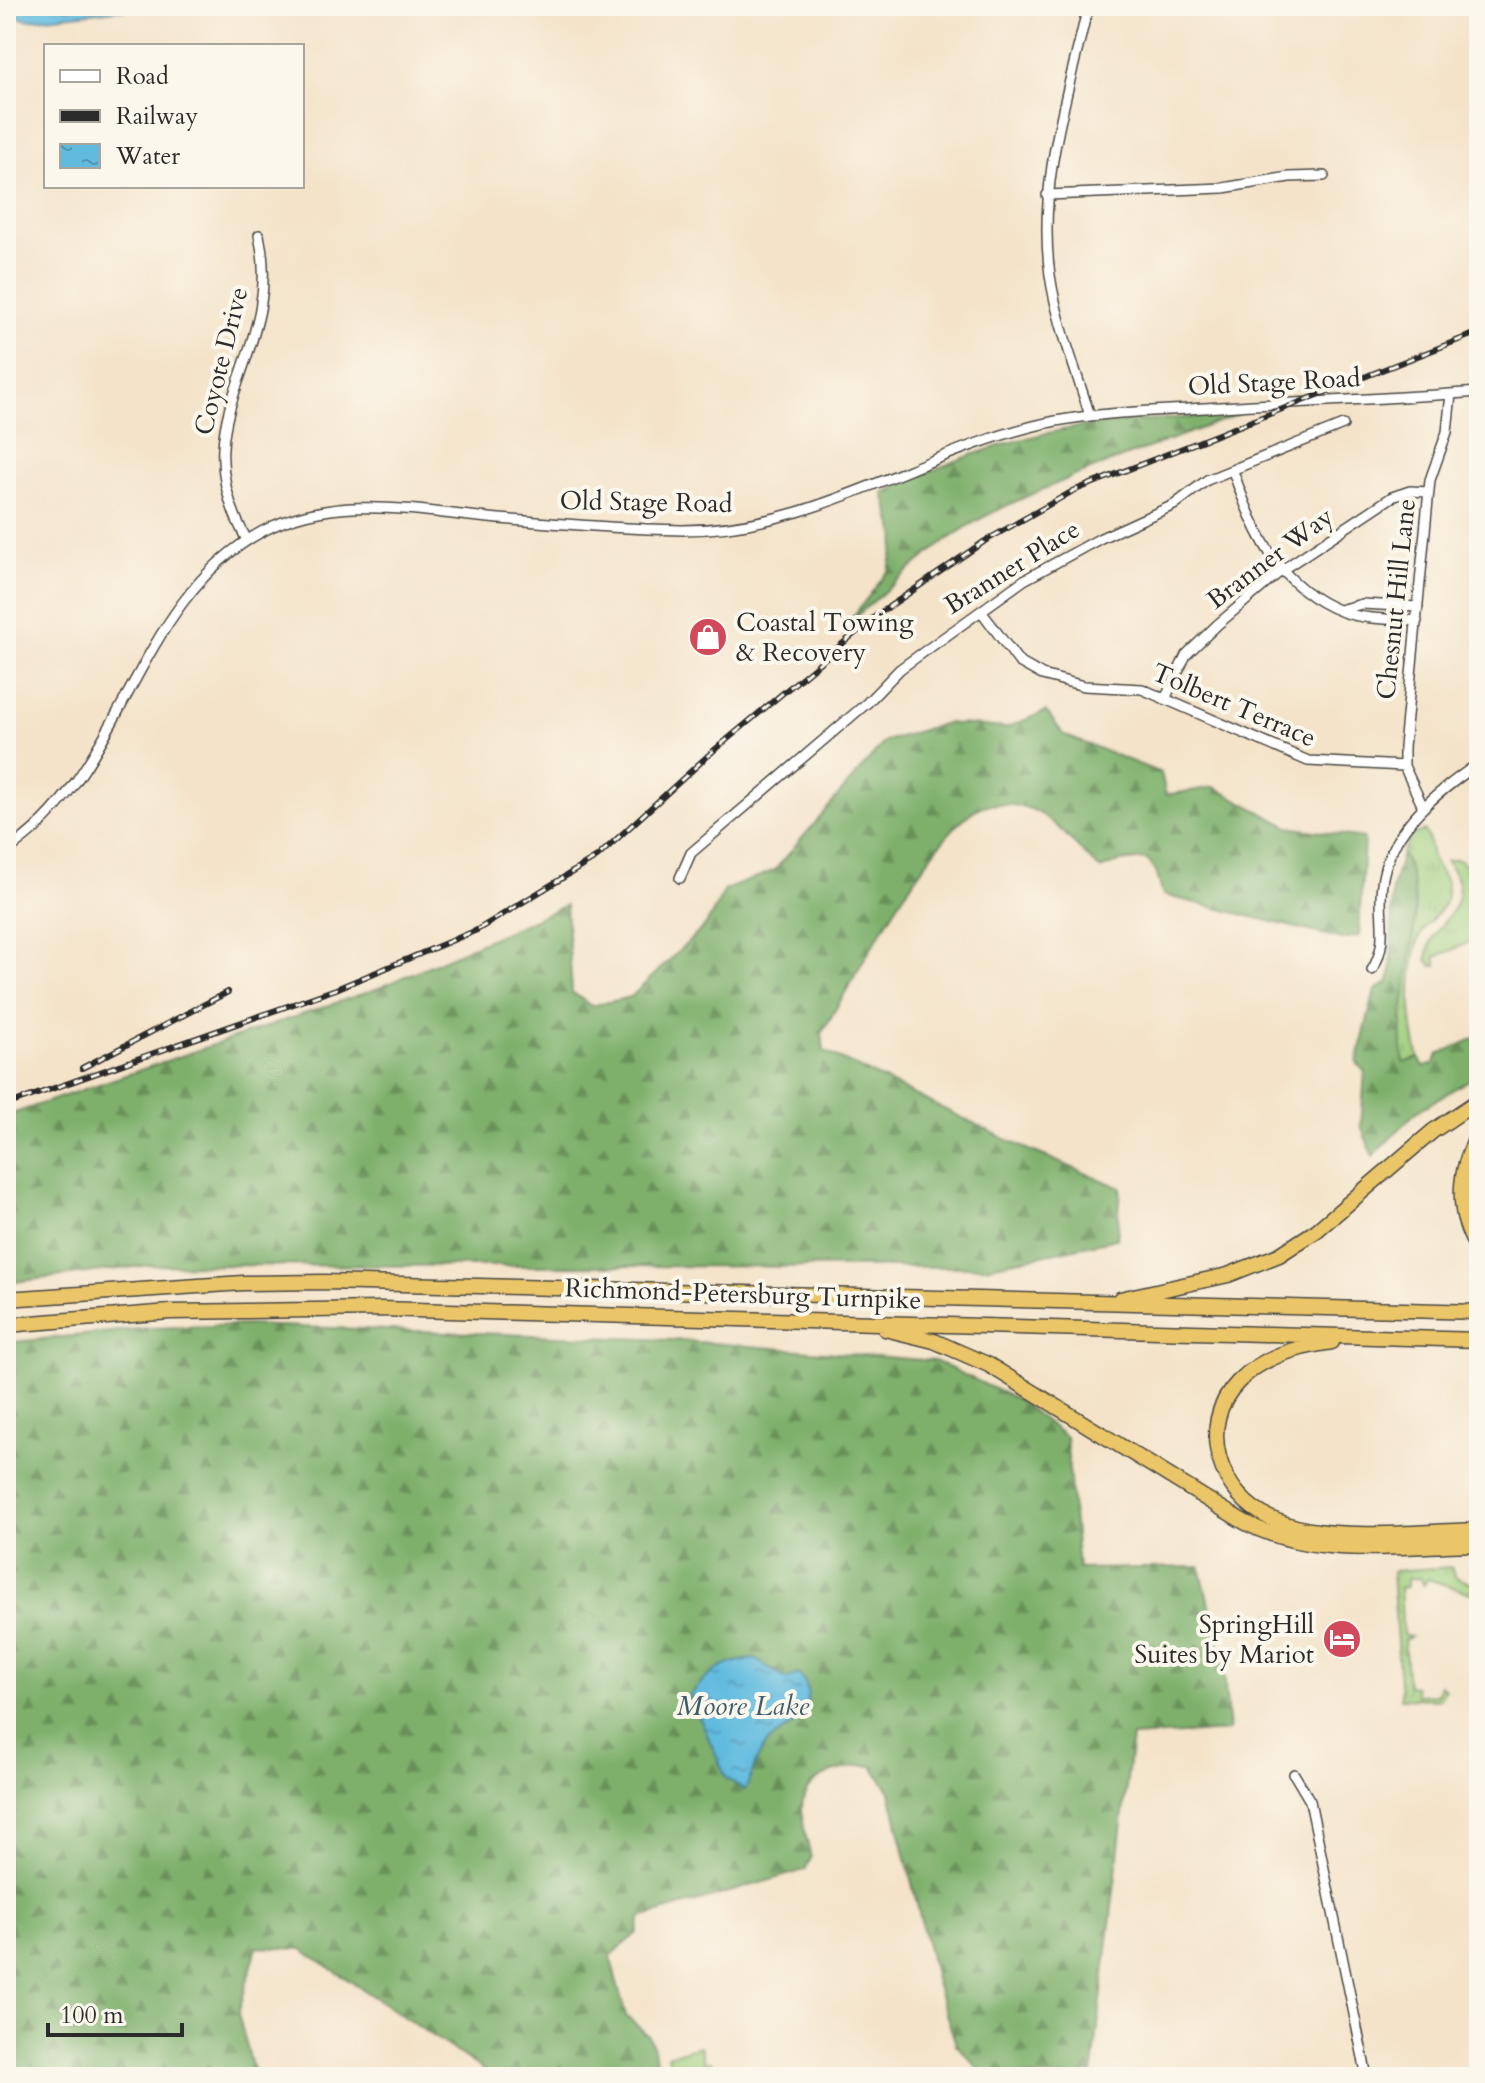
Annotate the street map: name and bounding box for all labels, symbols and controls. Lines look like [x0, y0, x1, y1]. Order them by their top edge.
legend [44, 44, 304, 188]
text: Road [116, 60, 169, 93]
text: Railway [116, 100, 198, 133]
text: Water [115, 140, 180, 173]
street label: Coyote Drive [186, 283, 256, 439]
street label: Old Stage Road [1187, 360, 1361, 404]
street label: Old Stage Road [559, 483, 733, 521]
street label: Chesnut Hill Lane [1368, 497, 1424, 701]
street label: Branner Way [1200, 499, 1341, 617]
street label: Branner Place [938, 512, 1086, 622]
place label: Coastal Towing & Recovery [736, 605, 914, 670]
shop icon: Coastal Towing & Recovery [687, 616, 729, 658]
street label: Tolbert Terrace [1147, 655, 1321, 755]
street label: Richmond-Petersburg Turnpike [564, 1270, 922, 1318]
place label: SpringHill Suites by Mariot [1134, 1607, 1314, 1672]
hotel icon: SpringHill Suites by Mariot [1321, 1618, 1363, 1660]
water label: Moore Lake [677, 1687, 810, 1725]
scale bar [48, 1987, 182, 2037]
text: 100 m [60, 1999, 124, 2032]

